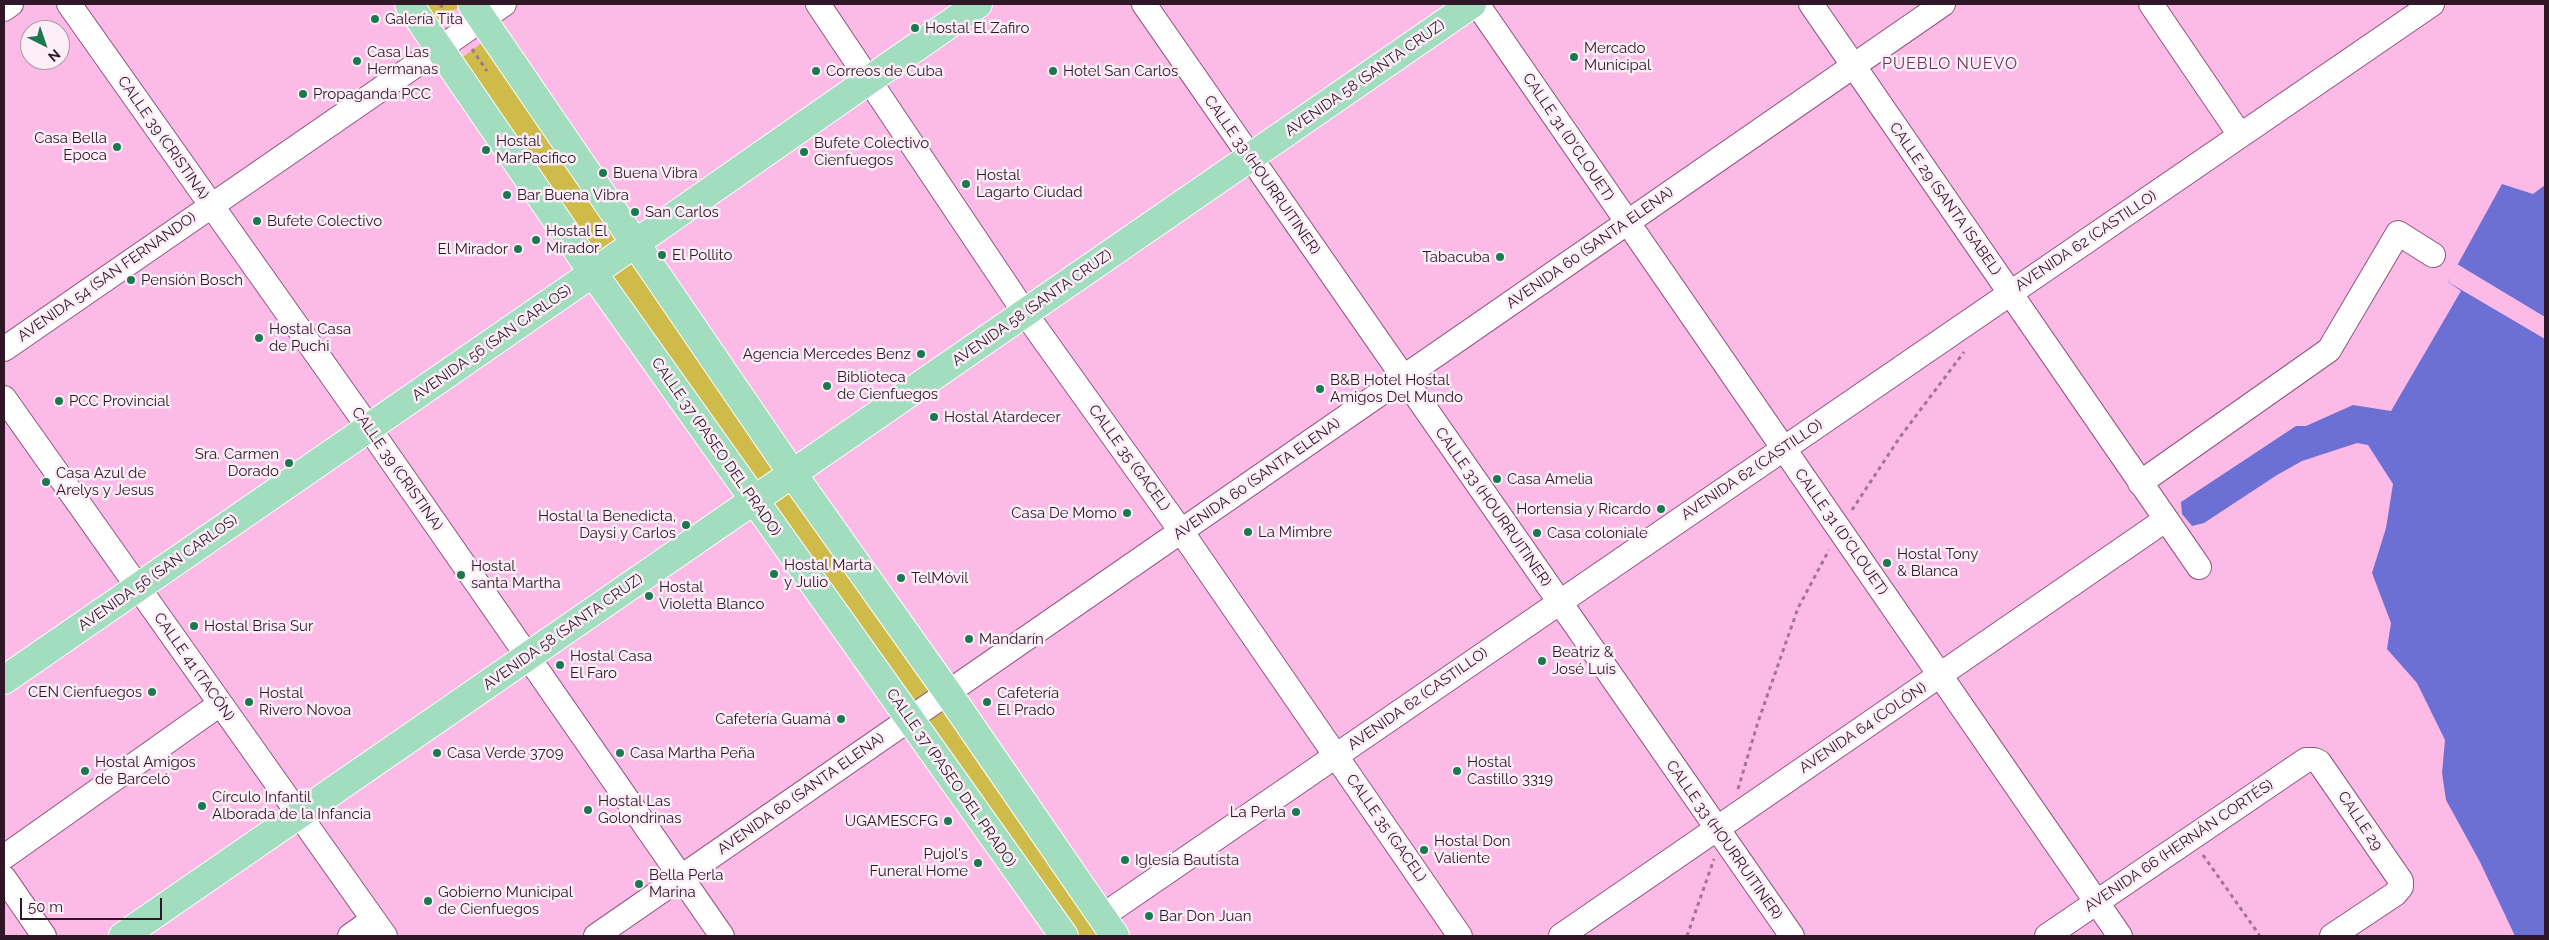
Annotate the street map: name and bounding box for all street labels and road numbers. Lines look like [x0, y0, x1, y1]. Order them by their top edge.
street label: AVENIDA 58 (SANTA CRUZ) [1282, 16, 1448, 140]
street label: CALLE 31 (D'CLOUET) [1519, 70, 1617, 204]
street label: CALLE 39 (CRISTINA) [114, 73, 212, 203]
street label: CALLE 33 (HOURRUITINER) [1200, 92, 1324, 258]
street label: CALLE 29 (SANTA ISABEL) [1885, 119, 2005, 279]
street label: AVENIDA 60 (SANTA ELENA) [1503, 183, 1677, 313]
street label: AVENIDA 62 (CASTILLO) [2012, 187, 2160, 295]
street label: AVENIDA 54 (SAN FERNANDO) [14, 208, 200, 346]
street label: AVENIDA 58 (SANTA CRUZ) [949, 246, 1115, 370]
street label: AVENIDA 56 (SAN CARLOS) [409, 281, 575, 405]
street label: CALLE 37 (PASEO DEL PRADO) [647, 354, 785, 540]
street label: CALLE 35 (GACEL) [1084, 401, 1174, 515]
street label: CALLE 39 (CRISTINA) [348, 404, 446, 534]
street label: AVENIDA 60 (SANTA ELENA) [1170, 414, 1344, 544]
street label: AVENIDA 62 (CASTILLO) [1678, 416, 1826, 524]
street label: CALLE 33 (HOURRUITINER) [1431, 424, 1555, 590]
street label: CALLE 31 (D'CLOUET) [1791, 465, 1891, 599]
street label: AVENIDA 56 (SAN CARLOS) [75, 511, 241, 635]
street label: AVENIDA 58 (SANTA CRUZ) [480, 570, 646, 694]
street label: CALLE 41 (TACÓN) [150, 609, 238, 725]
street label: AVENIDA 62 (CASTILLO) [1345, 644, 1491, 754]
street label: AVENIDA 64 (COLÓN) [1796, 679, 1930, 777]
street label: CALLE 37 (PASEO DEL PRADO) [882, 685, 1020, 871]
street label: AVENIDA 60 (SANTA ELENA) [714, 729, 888, 859]
street label: CALLE 33 (HOURRUITINER) [1662, 757, 1786, 923]
street label: CALLE 35 (GACEL) [1342, 771, 1430, 885]
street label: AVENIDA 66 (HERNÁN CORTÉS) [2081, 776, 2277, 916]
street label: CALLE 29 [2334, 788, 2386, 854]

